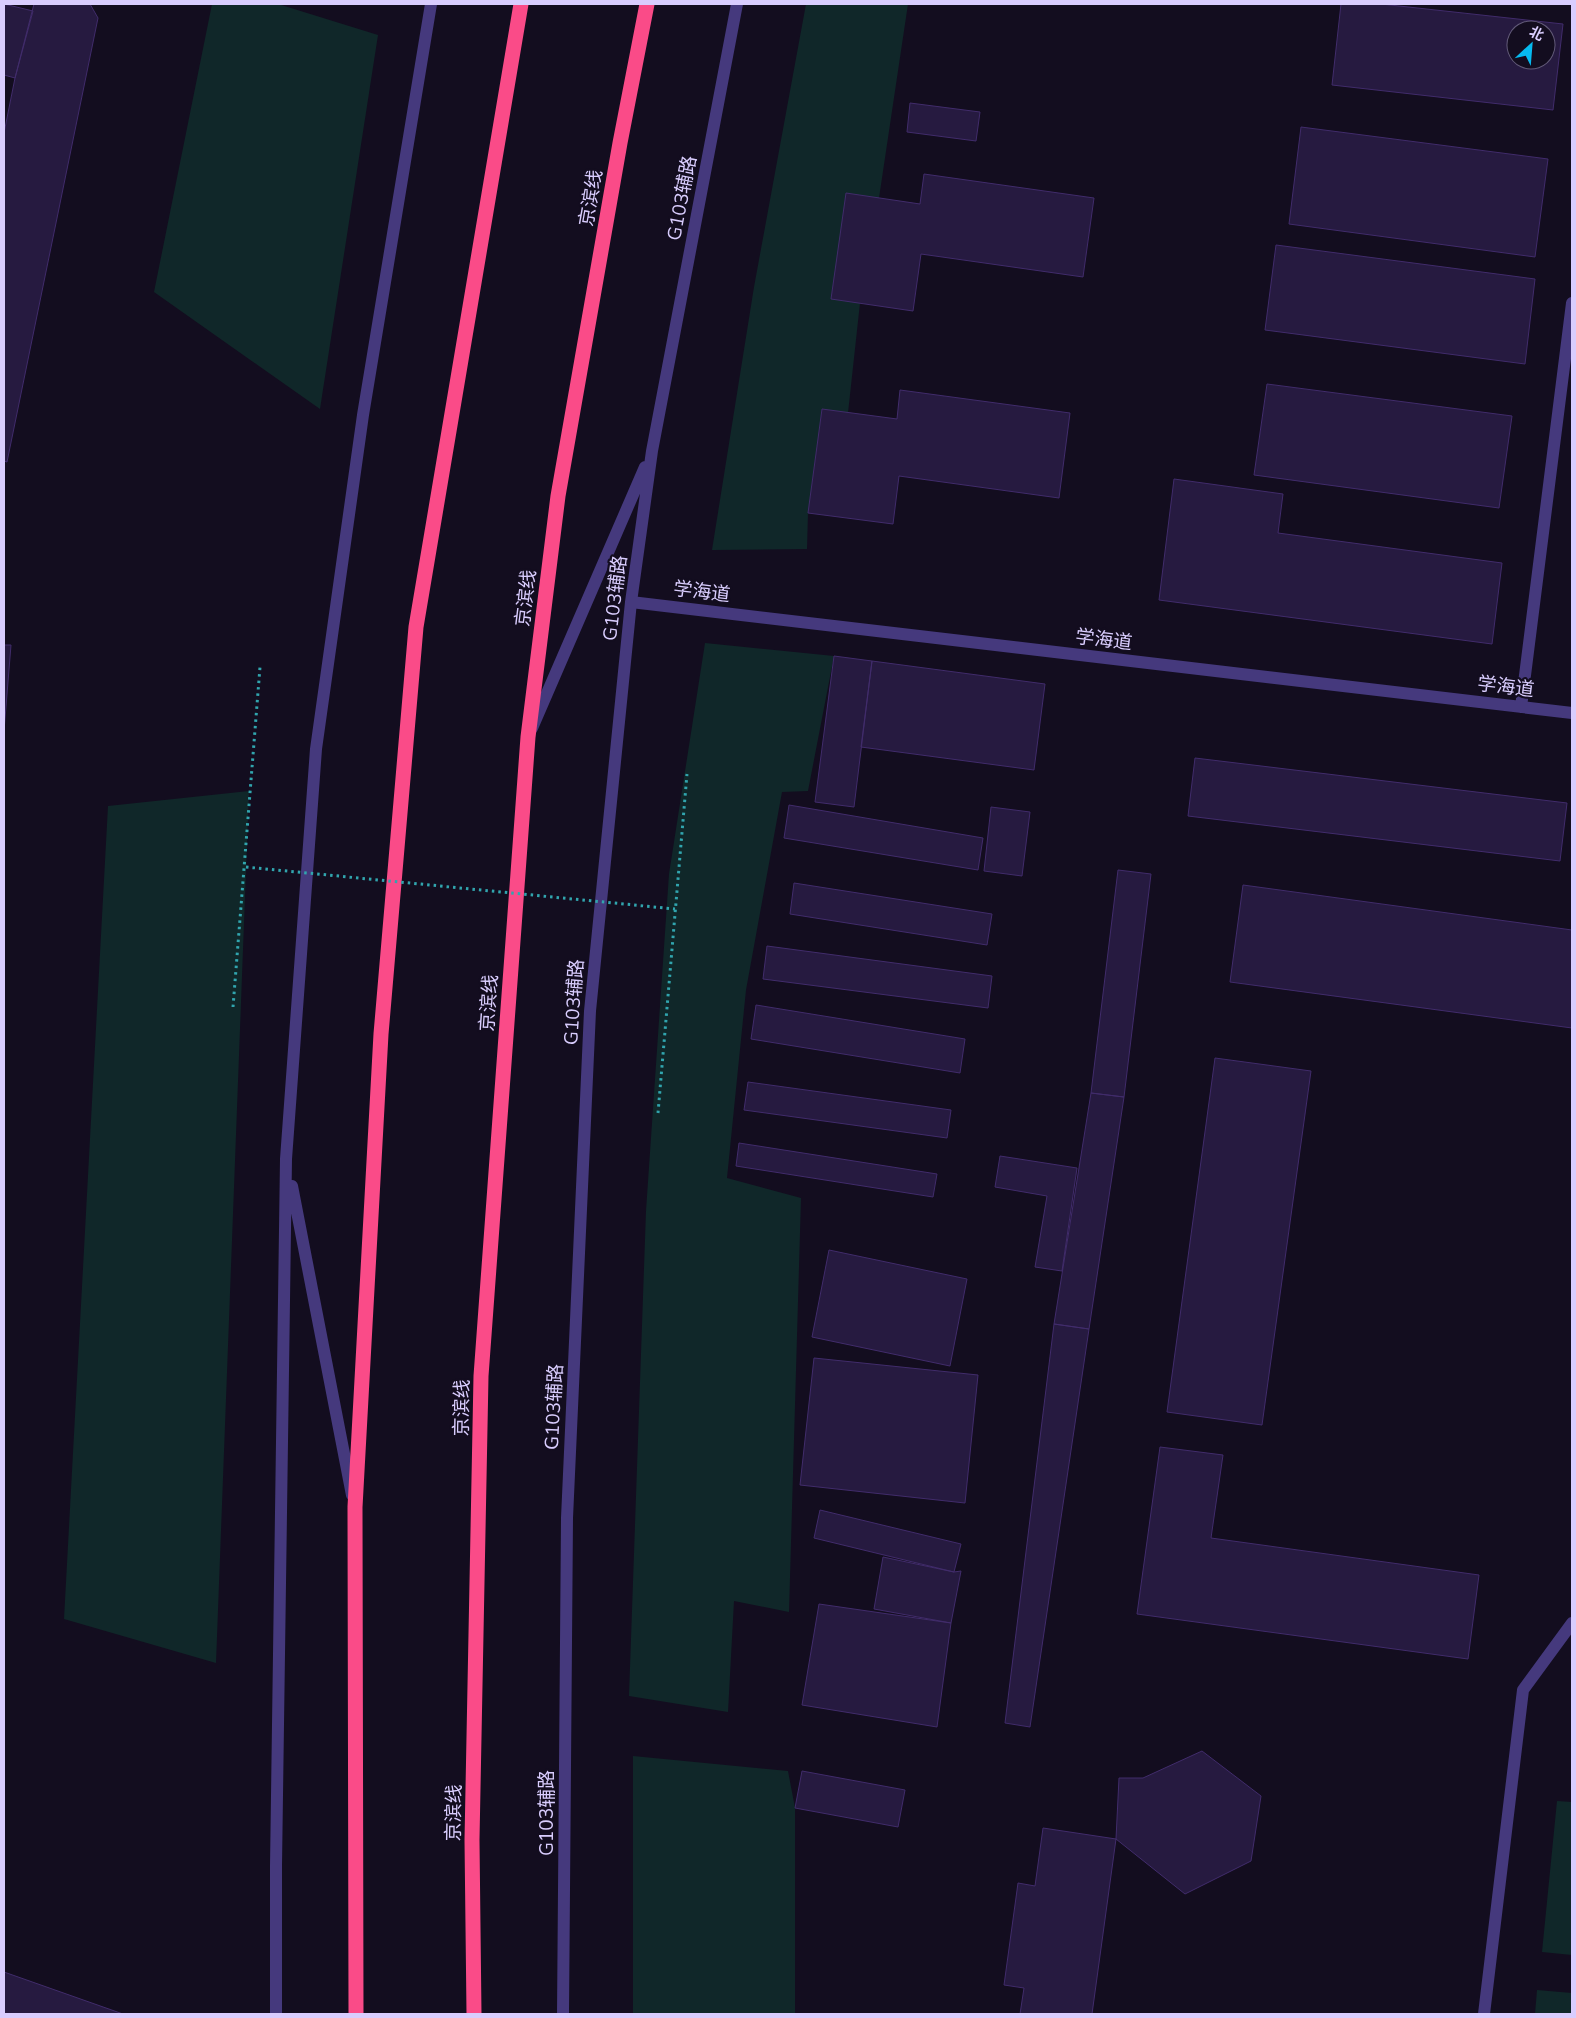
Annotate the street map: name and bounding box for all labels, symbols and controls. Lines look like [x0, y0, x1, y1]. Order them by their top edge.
north arrow [1506, 20, 1556, 70]
text: 北 [1526, 22, 1547, 44]
street label: G103辅路 [661, 153, 701, 243]
street label: 京滨线 [573, 168, 607, 228]
street label: G103辅路 [597, 554, 631, 642]
street label: 京滨线 [510, 568, 540, 628]
street label: 学海道 [672, 576, 732, 606]
street label: 学海道 [1074, 624, 1134, 654]
street label: 学海道 [1476, 671, 1536, 701]
street label: G103辅路 [558, 958, 588, 1046]
street label: 京滨线 [474, 974, 502, 1032]
street label: G103辅路 [539, 1363, 567, 1451]
street label: 京滨线 [449, 1379, 473, 1437]
street label: G103辅路 [534, 1770, 558, 1856]
street label: 京滨线 [441, 1784, 465, 1842]

